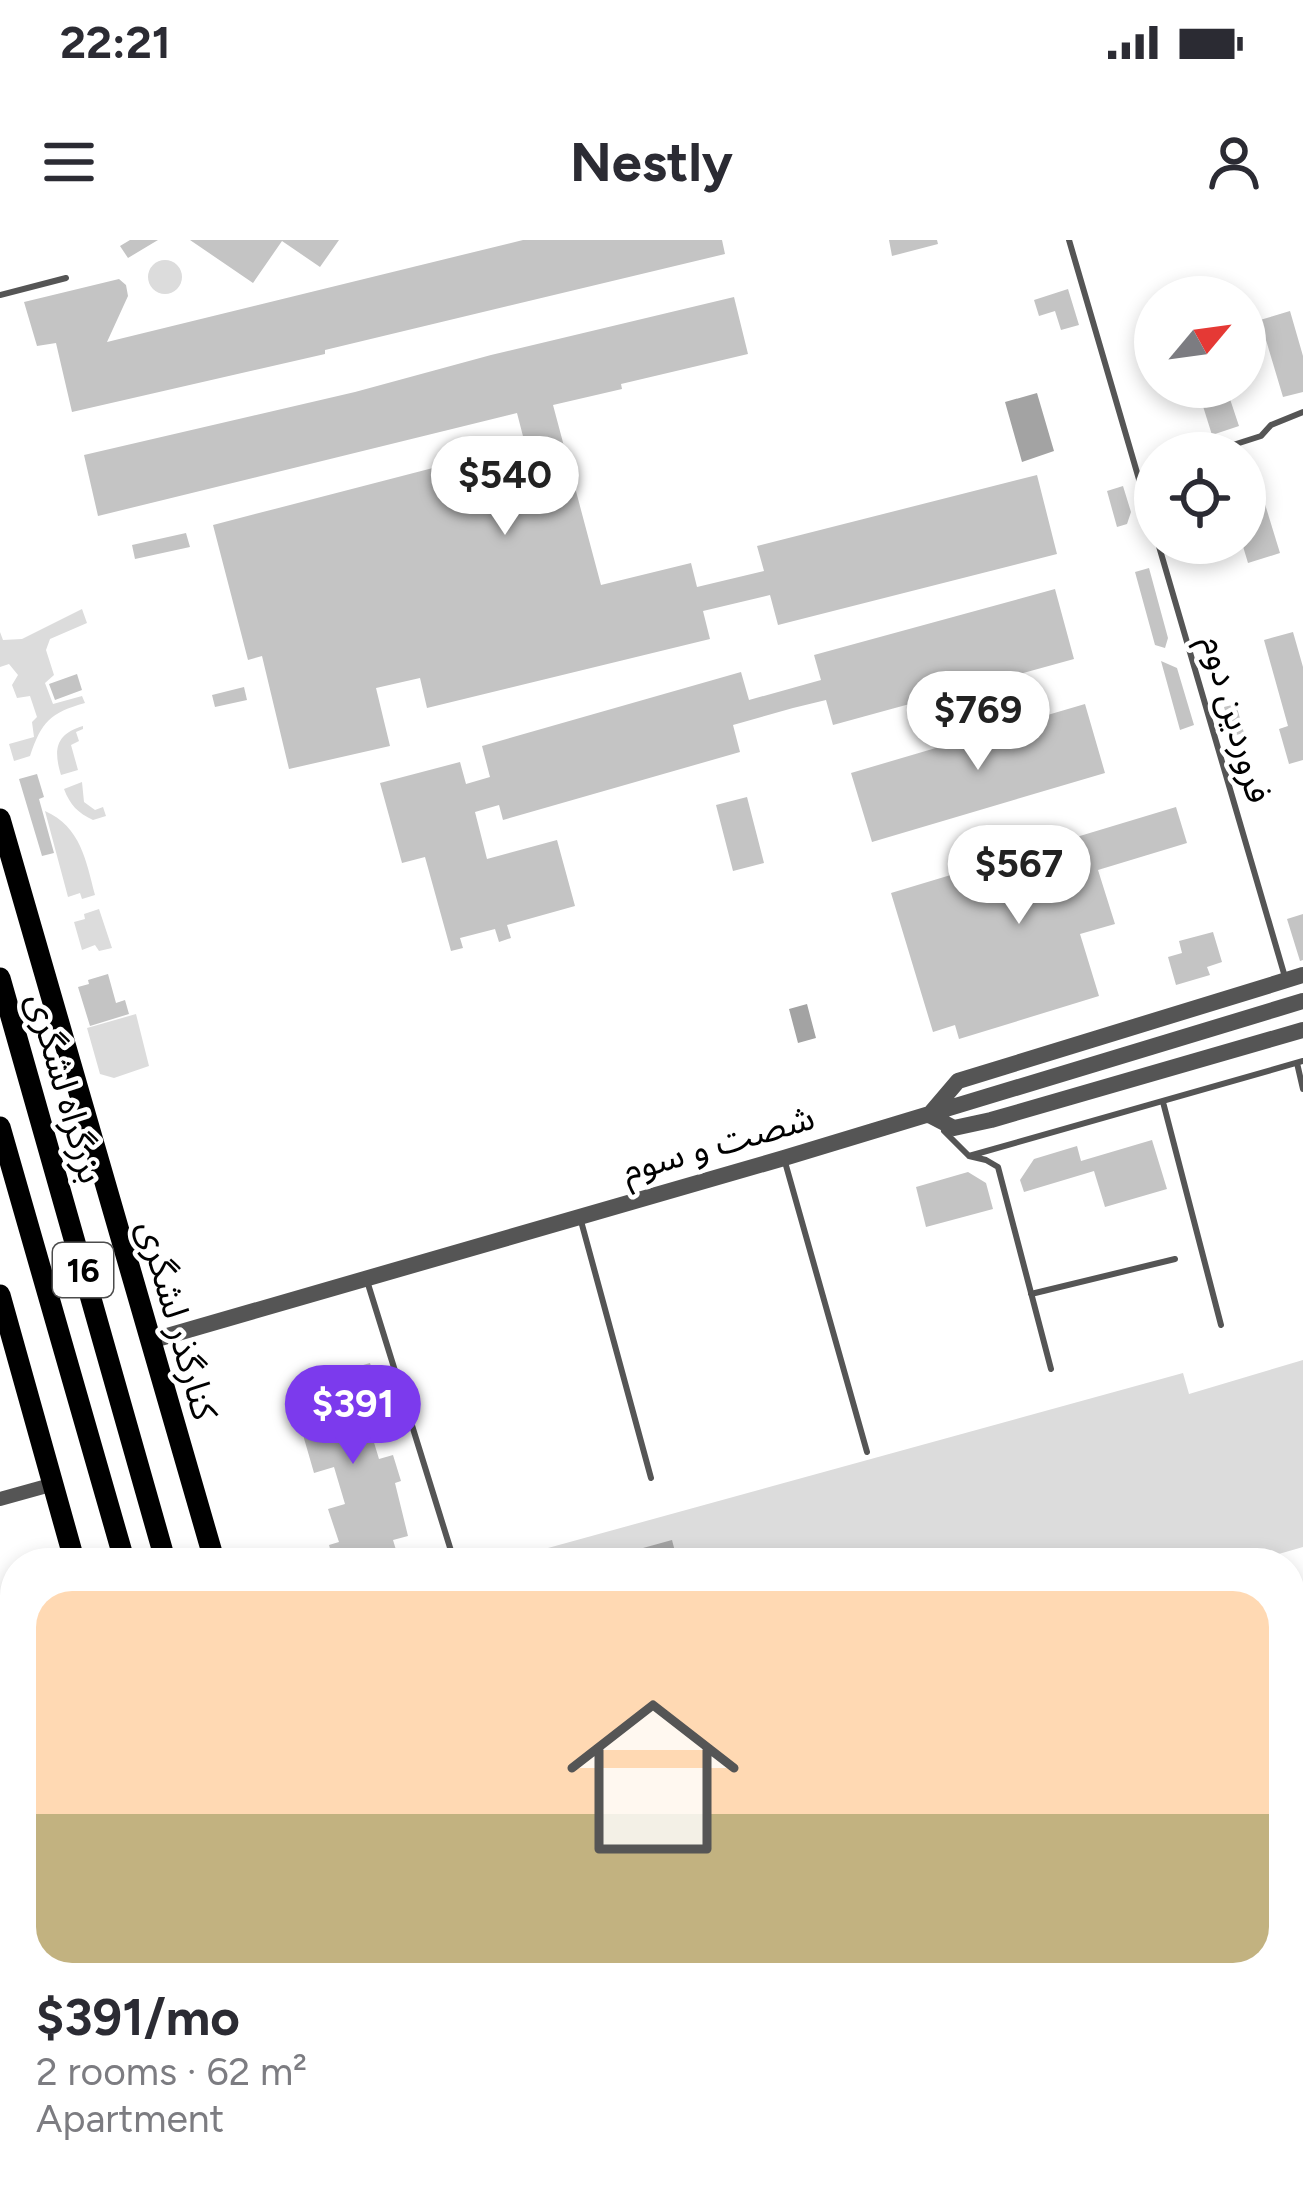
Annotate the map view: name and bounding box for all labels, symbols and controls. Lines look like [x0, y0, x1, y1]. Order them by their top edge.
text: 22:21 [60, 15, 171, 69]
icon: menu [36, 129, 102, 195]
icon: person [1201, 129, 1267, 195]
text: Nestly [570, 130, 733, 195]
north arrow [1134, 276, 1266, 408]
map controls [1134, 276, 1266, 564]
button: locate [1134, 432, 1266, 564]
pin: $540 [434, 436, 576, 538]
text: $540 [458, 451, 552, 498]
street label: فروردین دوم [1187, 630, 1281, 809]
pin: $769 [907, 671, 1049, 773]
text: $769 [934, 686, 1022, 733]
pin: $567 [948, 825, 1090, 927]
text: $567 [975, 840, 1063, 887]
street label: بزرگراه لشگری [18, 988, 114, 1188]
street label: شصت و سوم [617, 1095, 821, 1197]
street label: کنارگذر لشگری [129, 1215, 227, 1426]
road number: 16 [53, 1243, 113, 1297]
pin: $391 [282, 1365, 424, 1467]
text: $391 [312, 1380, 394, 1427]
icon: home [545, 1669, 761, 1885]
text: $391/mo [36, 1987, 240, 2048]
text: 2 rooms · 62 m² [36, 2048, 307, 2095]
text: Apartment [36, 2095, 224, 2142]

